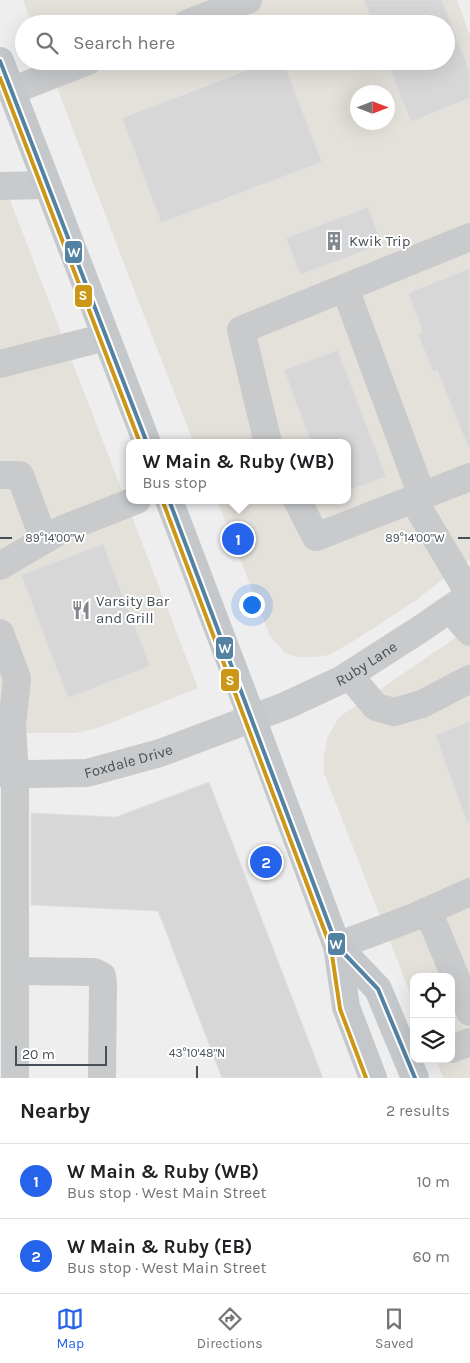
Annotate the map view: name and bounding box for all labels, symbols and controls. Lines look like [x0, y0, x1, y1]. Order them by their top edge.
search box [15, 15, 455, 70]
icon: search [33, 29, 61, 57]
text: Search here [73, 32, 175, 54]
north arrow [350, 85, 395, 130]
building icon: Kwik Trip [323, 230, 345, 252]
place label: Kwik Trip [349, 232, 411, 250]
line badge: W [64, 240, 83, 264]
text: W [67, 244, 81, 261]
line badge: S [74, 284, 93, 308]
text: S [79, 287, 88, 304]
popup [126, 439, 351, 504]
text: W Main & Ruby (WB) [142, 451, 335, 473]
text: Bus stop [142, 473, 207, 492]
pin: 1 [222, 520, 254, 558]
text: 89°14'00"W [25, 531, 85, 545]
text: 89°14'00"W [385, 531, 445, 545]
place label: Varsity Bar and Grill [96, 592, 170, 627]
your location [239, 592, 265, 618]
restaurant icon: Varsity Bar and Grill [70, 599, 92, 621]
line badge: W [215, 636, 234, 660]
street label: Ruby Lane [333, 637, 400, 690]
text: W [218, 640, 232, 657]
line badge: S [220, 668, 240, 692]
text: S [226, 672, 235, 689]
street label: Foxdale Drive [82, 740, 175, 782]
pin: 2 [250, 843, 282, 881]
line badge: W [327, 932, 346, 956]
text: W [329, 936, 343, 953]
map controls [410, 973, 455, 1063]
button: locate [410, 973, 455, 1018]
button: layers [410, 1018, 455, 1063]
scale bar [15, 1043, 108, 1066]
text: 20 m [22, 1046, 55, 1063]
text: 43°10'48"N [169, 1046, 225, 1060]
text: Nearby [20, 1099, 90, 1123]
text: 2 results [386, 1101, 450, 1120]
text: W Main & Ruby (WB) [67, 1161, 259, 1183]
text: 1 [33, 1172, 39, 1191]
text: 10 m [416, 1172, 450, 1191]
text: Bus stop · West Main Street [67, 1183, 267, 1202]
text: W Main & Ruby (EB) [67, 1236, 252, 1258]
text: 2 [31, 1247, 41, 1266]
text: 60 m [413, 1247, 450, 1266]
text: Bus stop · West Main Street [67, 1258, 267, 1277]
tab: Map [56, 1305, 84, 1352]
tab: Directions [197, 1305, 263, 1352]
tab: Saved [375, 1305, 414, 1352]

